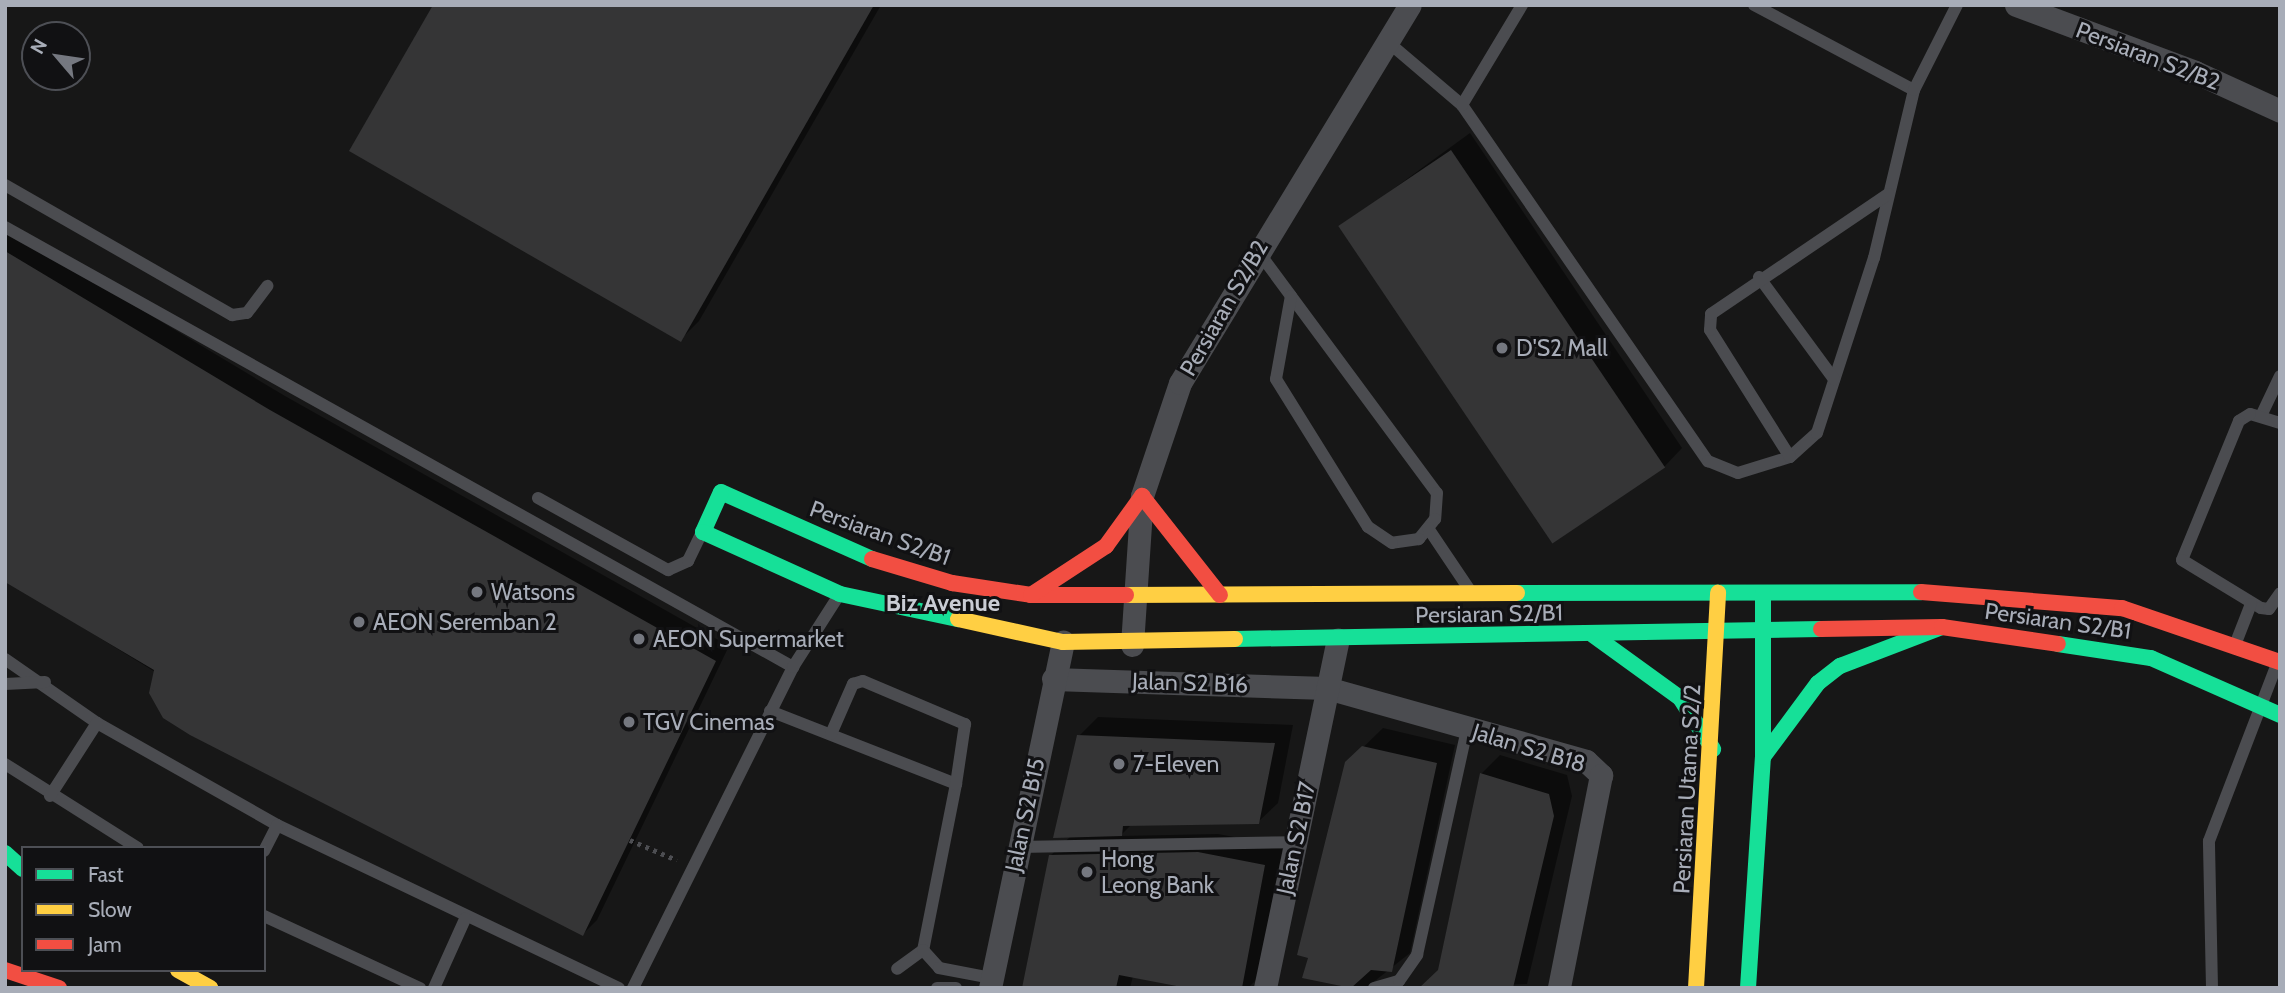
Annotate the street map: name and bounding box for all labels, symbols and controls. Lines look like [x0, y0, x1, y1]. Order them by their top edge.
street label: Persiaran S2/B2 [2072, 16, 2224, 96]
north arrow [21, 21, 91, 91]
text: N [26, 35, 52, 58]
street label: Persiaran S2/B2 [1174, 235, 1274, 381]
place label: D'S2 Mall [1516, 334, 1608, 362]
marker: D'S2 Mall [1494, 340, 1510, 356]
street label: Persiaran S2/B1 [806, 495, 954, 571]
place label: Watsons [491, 578, 575, 606]
marker: Watsons [469, 584, 485, 600]
district label: Biz Avenue [886, 589, 1000, 617]
street label: Persiaran S2/B1 [1983, 597, 2133, 645]
street label: Persiaran S2/B1 [1415, 599, 1563, 629]
place label: AEON Seremban 2 [373, 608, 557, 636]
marker: AEON Seremban 2 [351, 614, 367, 630]
place label: AEON Supermarket [653, 625, 844, 653]
marker: AEON Supermarket [631, 631, 647, 647]
street label: Jalan S2 B16 [1131, 667, 1249, 699]
street label: Persiaran Utama S2/2 [1668, 683, 1706, 895]
place label: TGV Cinemas [643, 708, 774, 736]
marker: TGV Cinemas [621, 714, 637, 730]
street label: Jalan S2 B18 [1469, 718, 1589, 778]
place label: 7-Eleven [1133, 750, 1219, 778]
street label: Jalan S2 B15 [999, 756, 1051, 874]
marker: 7-Eleven [1111, 756, 1127, 772]
street label: Jalan S2 B17 [1271, 779, 1321, 897]
place label: Hong Leong Bank [1101, 845, 1214, 899]
legend [21, 846, 266, 972]
text: Fast [88, 862, 124, 887]
marker: Hong Leong Bank [1079, 864, 1095, 880]
text: Slow [88, 897, 132, 922]
text: Jam [88, 932, 122, 957]

